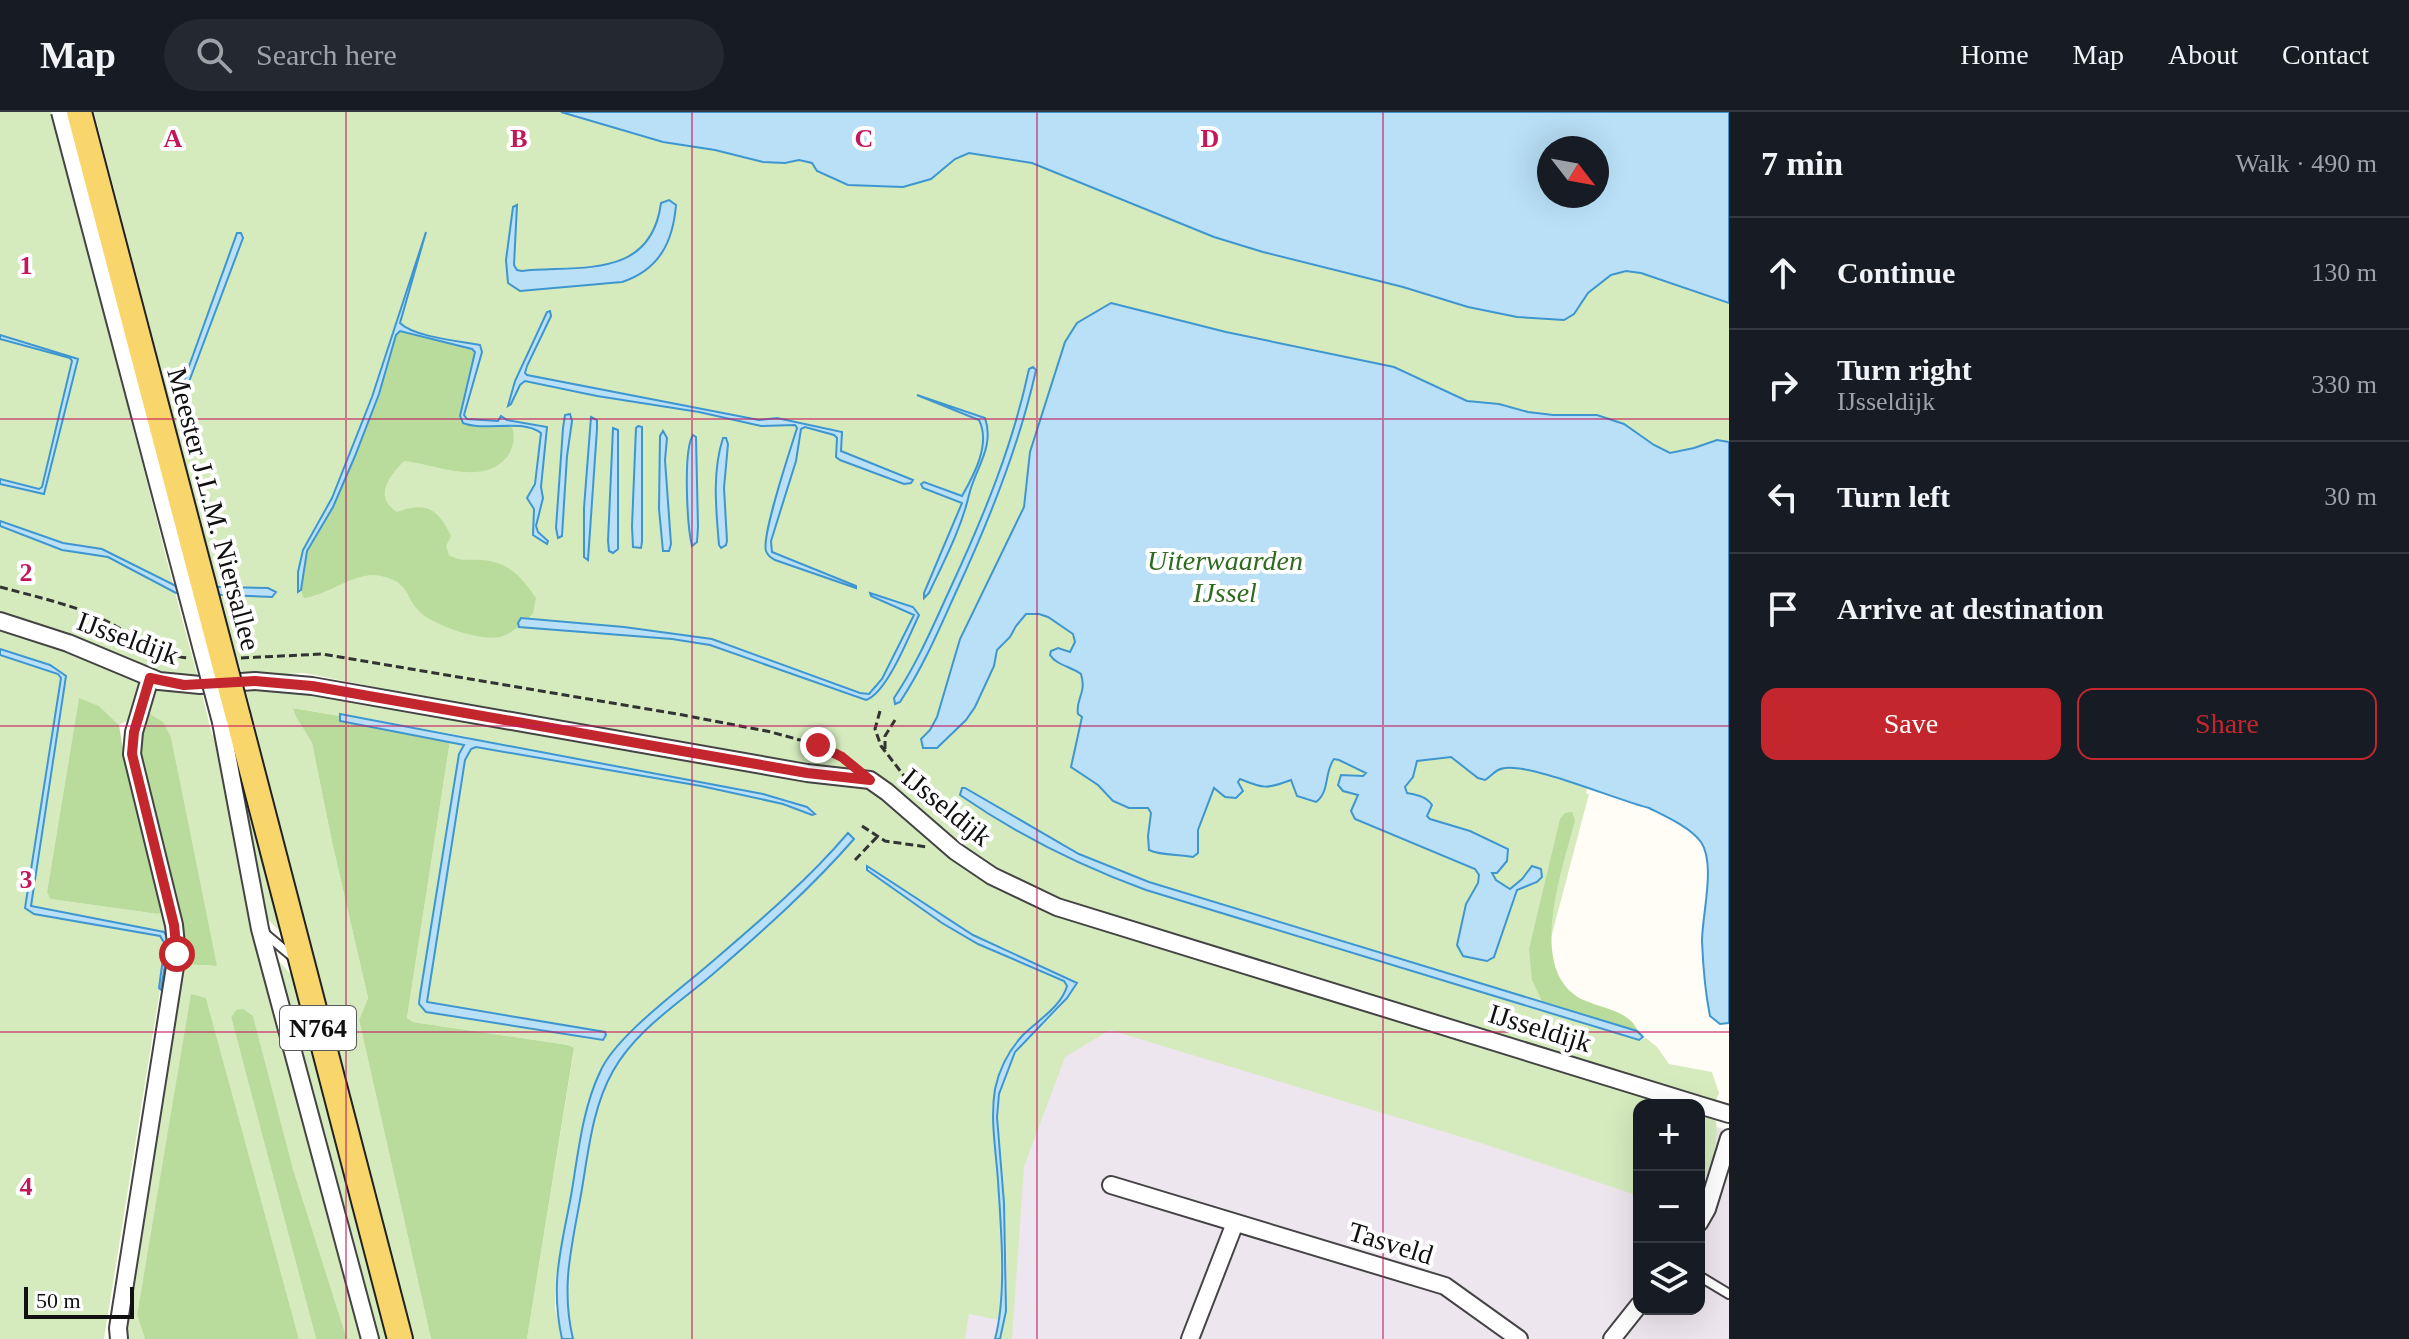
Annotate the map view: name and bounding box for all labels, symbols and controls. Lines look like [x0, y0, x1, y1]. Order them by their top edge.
search box [164, 19, 724, 91]
icon: search [192, 33, 236, 77]
text: Map [40, 34, 116, 76]
text: Search here [256, 38, 397, 71]
text: Home [1960, 39, 2029, 70]
text: Map [2073, 39, 2124, 70]
text: About [2168, 39, 2238, 70]
text: Contact [2282, 39, 2369, 70]
text: A [164, 124, 183, 153]
text: B [510, 124, 528, 153]
text: C [855, 124, 873, 153]
text: D [1201, 124, 1219, 153]
north arrow [1537, 136, 1609, 208]
text: 7 min [1761, 145, 1843, 182]
text: Walk · 490 m [2235, 149, 2377, 178]
text: 1 [20, 251, 33, 280]
icon: ahead [1761, 251, 1805, 295]
text: Continue [1837, 256, 1955, 289]
text: 130 m [2311, 258, 2377, 287]
text: Turn right [1837, 353, 1972, 386]
icon: right [1761, 363, 1805, 407]
street label: Meester J.L.M. Niersallee [161, 364, 267, 654]
text: 330 m [2311, 370, 2377, 399]
text: IJsseldijk [1837, 387, 1935, 416]
icon: left [1761, 475, 1805, 519]
text: Turn left [1837, 480, 1950, 513]
text: 30 m [2324, 482, 2377, 511]
park label: Uiterwaarden IJssel [1147, 545, 1303, 608]
text: 2 [20, 558, 33, 587]
icon: arrive [1761, 587, 1805, 631]
text: Arrive at destination [1837, 592, 2104, 625]
street label: IJsseldijk [73, 605, 183, 671]
button: Save [1761, 688, 2061, 760]
button: Share [2077, 688, 2377, 760]
route end [800, 727, 836, 763]
street label: IJsseldijk [896, 762, 998, 852]
text: 3 [20, 865, 33, 894]
route start [159, 936, 195, 972]
street label: IJsseldijk [1485, 998, 1595, 1058]
road number: N764 [280, 1006, 356, 1050]
map controls [1633, 1099, 1705, 1315]
button: + [1633, 1099, 1705, 1171]
button: − [1633, 1171, 1705, 1243]
text: 4 [20, 1172, 33, 1201]
street label: Tasveld [1345, 1216, 1437, 1270]
button: layers [1633, 1243, 1705, 1315]
scale bar [24, 1283, 134, 1319]
text: 50 m [36, 1288, 81, 1313]

